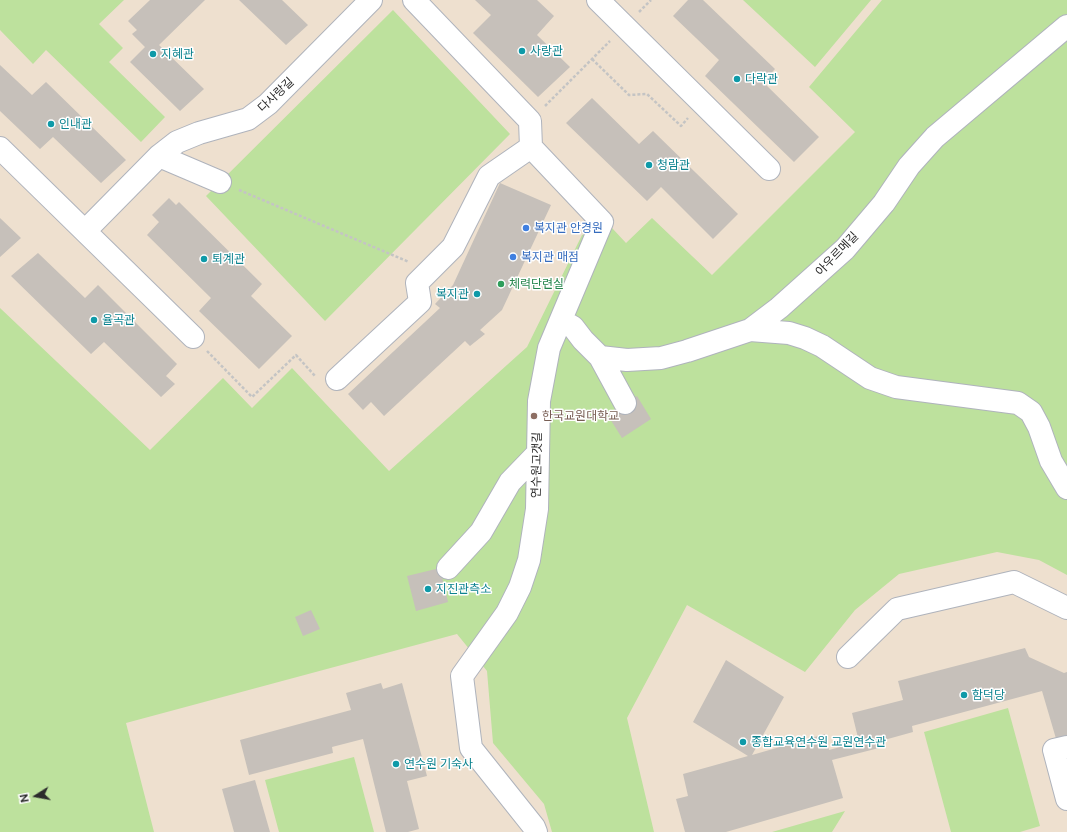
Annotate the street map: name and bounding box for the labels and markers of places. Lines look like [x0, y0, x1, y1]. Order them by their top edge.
place label: 사랑관 [530, 44, 563, 58]
marker: 사랑관 [517, 46, 527, 56]
place label: 지혜관 [161, 47, 194, 61]
marker: 지혜관 [148, 49, 158, 59]
place label: 다락관 [745, 72, 778, 86]
marker: 다락관 [732, 74, 742, 84]
place label: 인내관 [59, 117, 92, 131]
marker: 인내관 [46, 119, 56, 129]
place label: 청람관 [657, 158, 690, 172]
marker: 청람관 [644, 160, 654, 170]
place label: 복지관 안경원 [534, 221, 603, 235]
marker: 복지관 안경원 [521, 223, 531, 233]
place label: 복지관 매점 [521, 250, 579, 264]
place label: 퇴계관 [212, 252, 245, 266]
marker: 복지관 매점 [508, 252, 518, 262]
marker: 퇴계관 [199, 254, 209, 264]
place label: 체력단련실 [509, 277, 564, 291]
marker: 체력단련실 [496, 279, 506, 289]
place label: 복지관 [436, 287, 469, 301]
marker: 복지관 [472, 289, 482, 299]
place label: 율곡관 [102, 313, 135, 327]
marker: 율곡관 [89, 315, 99, 325]
place label: 한국교원대학교 [542, 409, 619, 423]
marker: 한국교원대학교 [529, 411, 539, 421]
place label: 지진관측소 [436, 582, 491, 596]
marker: 지진관측소 [423, 584, 433, 594]
place label: 함덕당 [972, 688, 1005, 702]
marker: 함덕당 [959, 690, 969, 700]
place label: 종합교육연수원 교원연수관 [751, 735, 886, 749]
marker: 종합교육연수원 교원연수관 [738, 737, 748, 747]
place label: 연수원 기숙사 [404, 757, 473, 771]
marker: 연수원 기숙사 [391, 759, 401, 769]

